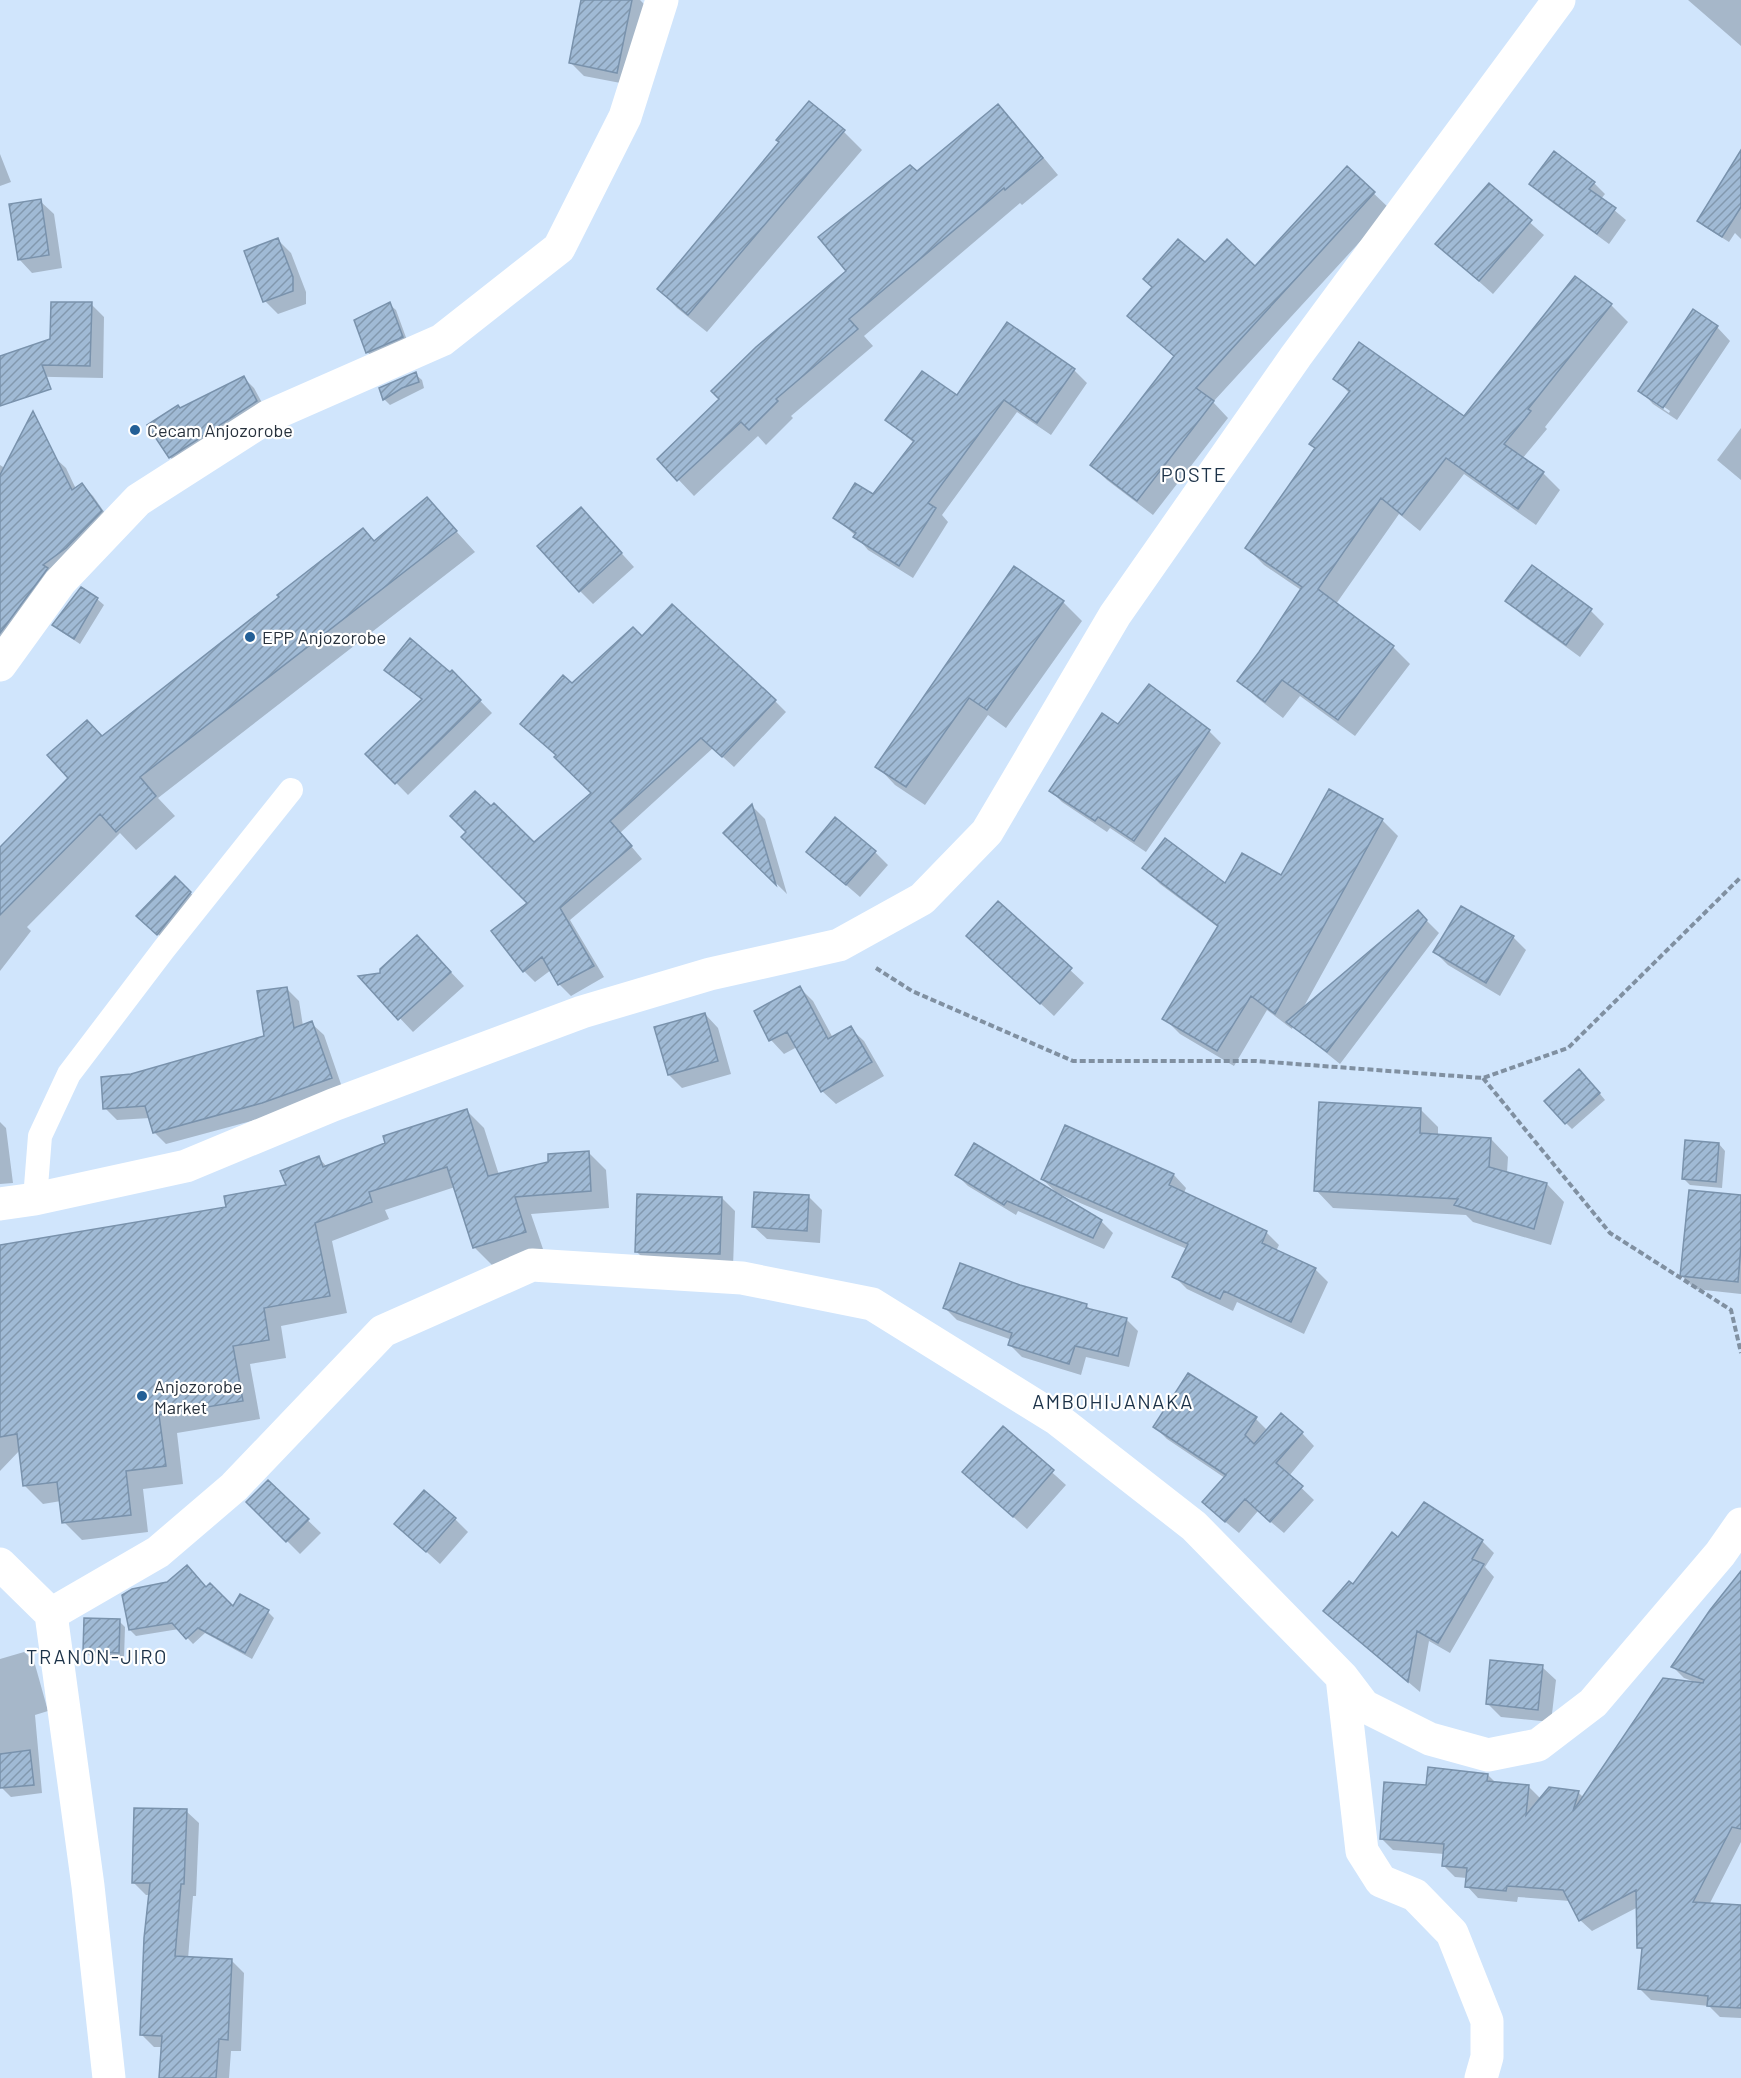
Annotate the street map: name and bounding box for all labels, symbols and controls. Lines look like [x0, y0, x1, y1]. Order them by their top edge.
place label: Cecam Anjozorobe [147, 419, 293, 441]
marker: Cecam Anjozorobe [128, 423, 142, 437]
district label: POSTE [1161, 462, 1227, 486]
place label: EPP Anjozorobe [262, 626, 386, 648]
marker: EPP Anjozorobe [243, 630, 257, 644]
place label: Anjozorobe Market [154, 1375, 242, 1418]
marker: Anjozorobe Market [135, 1389, 149, 1403]
district label: AMBOHIJANAKA [1032, 1389, 1194, 1413]
district label: TRANON-JIRO [26, 1644, 168, 1668]

